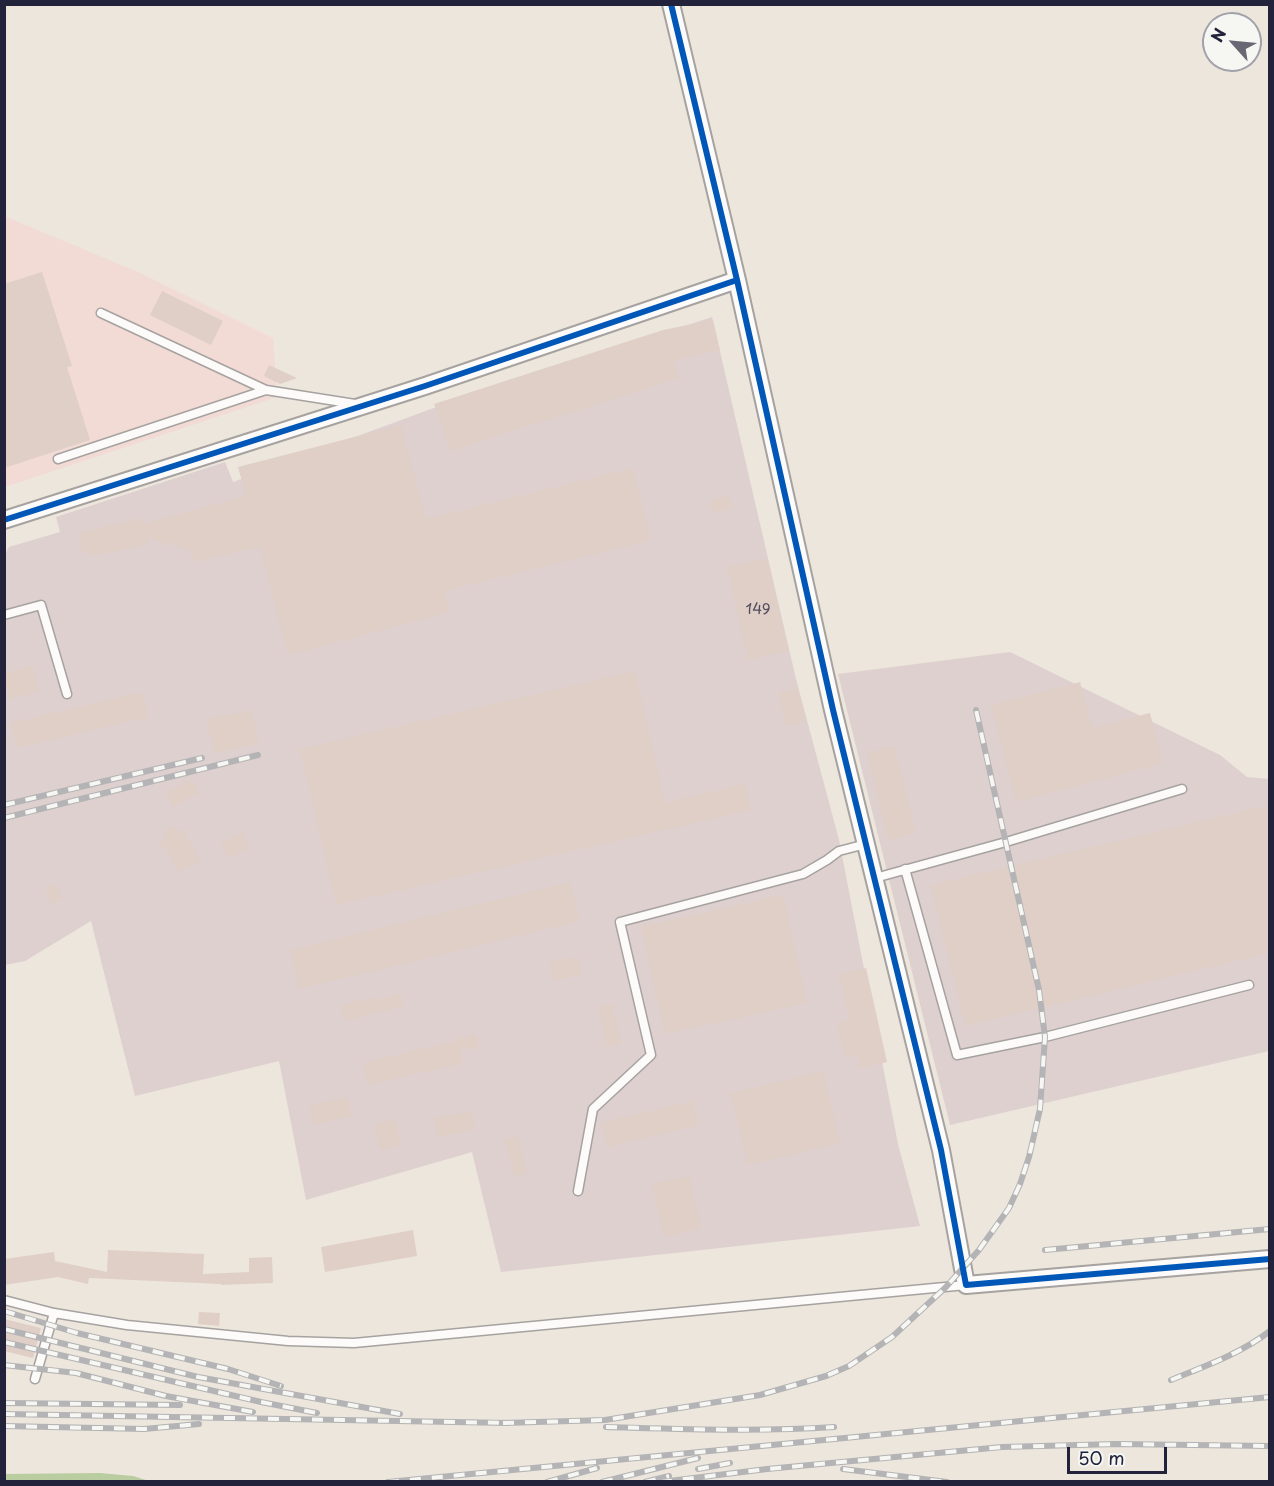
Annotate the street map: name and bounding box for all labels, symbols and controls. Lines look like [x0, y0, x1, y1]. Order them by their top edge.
north arrow [1202, 12, 1262, 72]
text: N [1204, 24, 1231, 46]
house number: 149 [745, 601, 771, 619]
scale bar [1070, 1435, 1170, 1473]
text: 50 m [1078, 1444, 1125, 1471]

